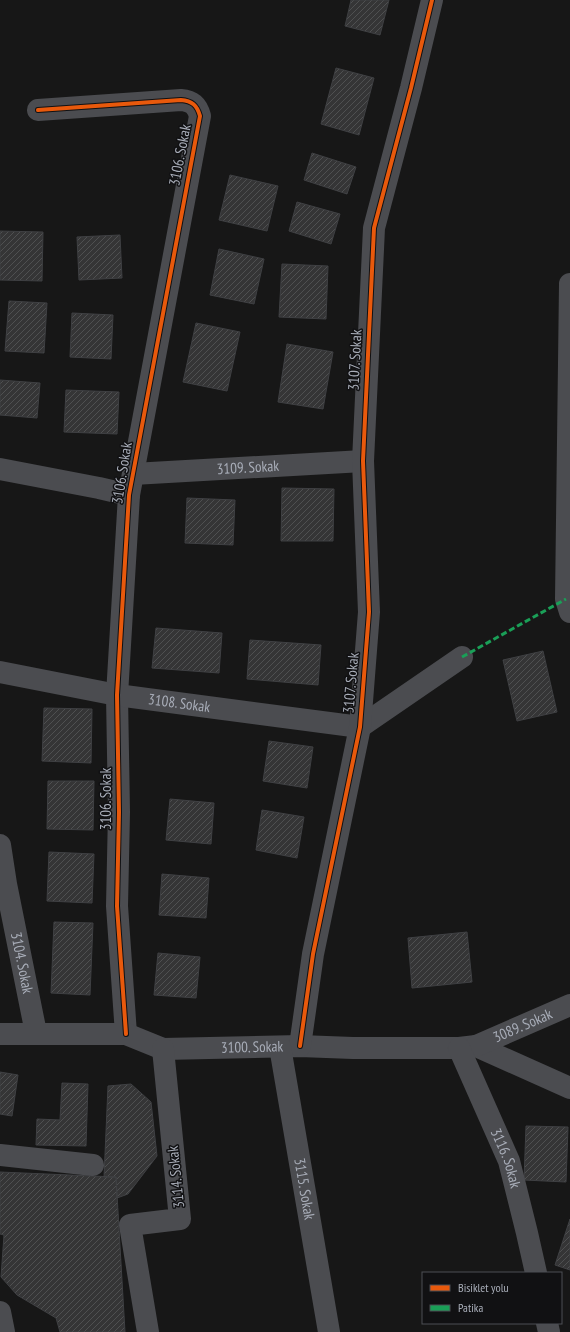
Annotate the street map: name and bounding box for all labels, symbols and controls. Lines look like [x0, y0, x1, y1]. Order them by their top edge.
street label: 3106. Sokak [164, 122, 195, 187]
street label: 3107. Sokak [343, 329, 366, 391]
street label: 3106. Sokak [107, 440, 136, 505]
street label: 3109. Sokak [216, 456, 280, 478]
street label: 3107. Sokak [338, 652, 363, 714]
street label: 3108. Sokak [147, 689, 212, 716]
street label: 3106. Sokak [96, 768, 115, 830]
street label: 3104. Sokak [7, 930, 38, 996]
street label: 3089. Sokak [490, 1004, 555, 1046]
street label: 3100. Sokak [221, 1036, 284, 1057]
street label: 3116. Sokak [487, 1125, 525, 1190]
street label: 3114. Sokak [163, 1145, 188, 1209]
street label: 3115. Sokak [290, 1156, 320, 1221]
legend [422, 1272, 562, 1324]
text: Bisiklet yolu [458, 1280, 509, 1295]
text: Patika [458, 1300, 483, 1315]

